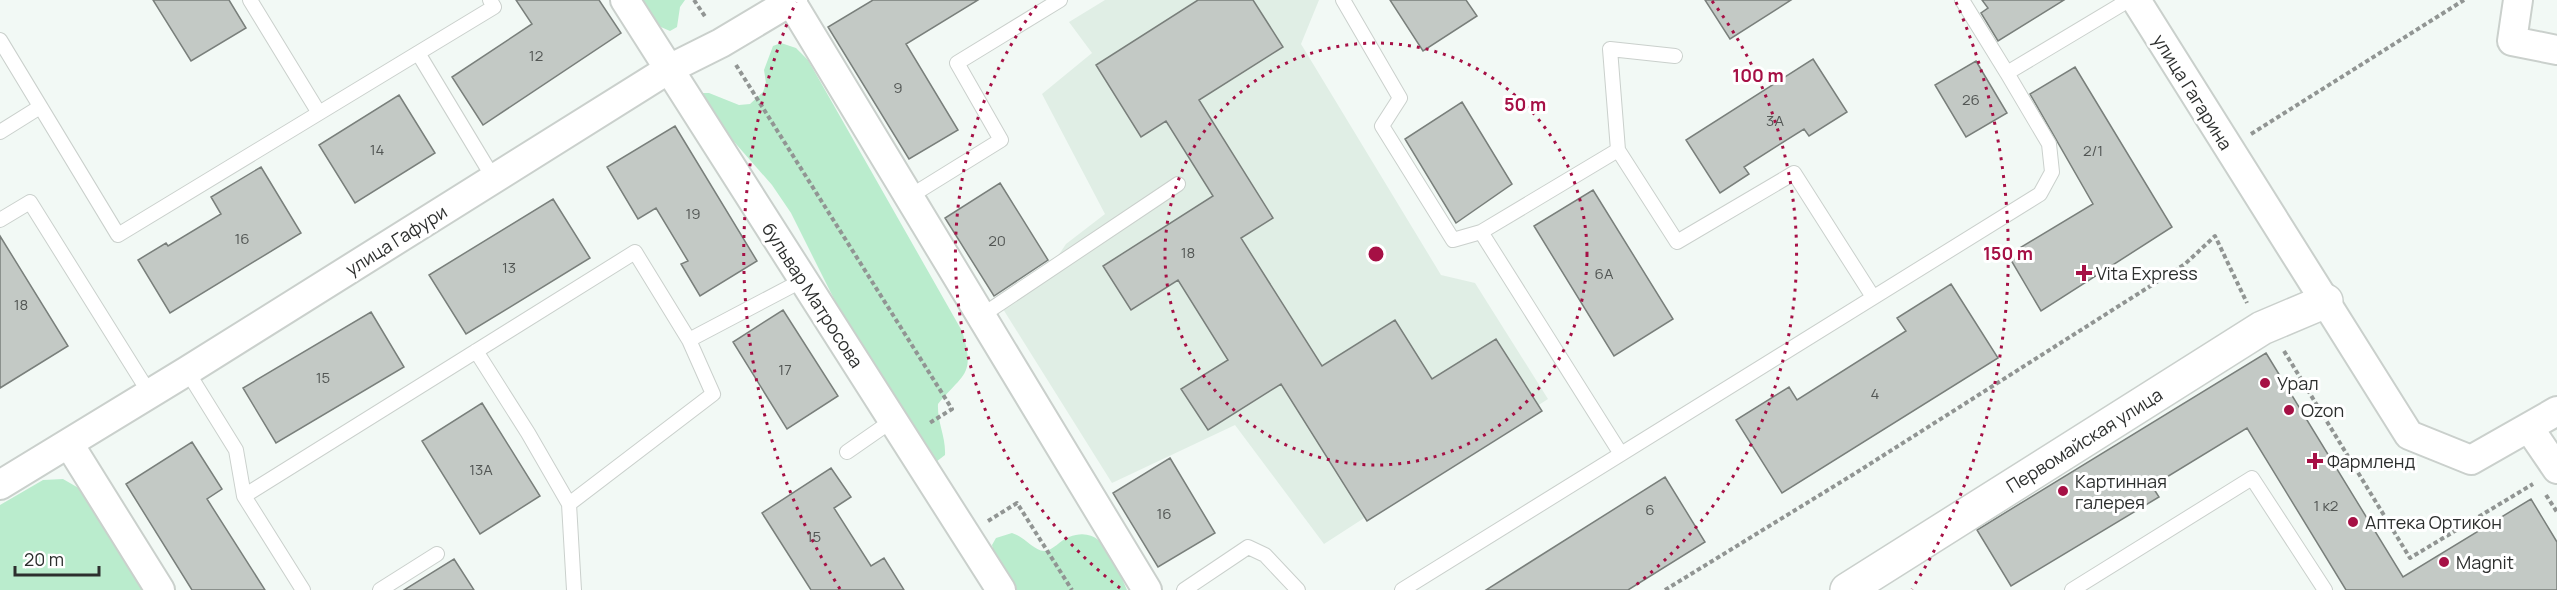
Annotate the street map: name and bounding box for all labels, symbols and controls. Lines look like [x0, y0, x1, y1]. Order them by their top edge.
street label: улица Гагарина [2148, 30, 2238, 154]
house number: 12 [529, 45, 543, 66]
text: 100 m [1732, 63, 1784, 87]
house number: 9 [893, 77, 903, 98]
house number: 26 [1962, 89, 1980, 110]
text: 50 m [1504, 92, 1546, 116]
house number: 3А [1766, 110, 1784, 131]
house number: 14 [370, 139, 384, 160]
house number: 2/1 [2083, 140, 2103, 161]
street label: улица Гафури [341, 199, 451, 281]
house number: 19 [685, 203, 701, 224]
street label: бульвар Матросова [757, 218, 869, 372]
house number: 16 [234, 228, 250, 249]
house number: 20 [988, 230, 1006, 251]
text: 150 m [1983, 241, 2033, 265]
house number: 18 [1181, 242, 1195, 263]
centre of rings [1366, 244, 1386, 264]
house number: 13 [502, 257, 516, 278]
place label: Vita Express [2096, 261, 2198, 285]
house number: 6А [1595, 263, 1614, 284]
marker: Vita Express [2077, 266, 2091, 280]
house number: 18 [14, 294, 28, 315]
house number: 17 [778, 359, 792, 380]
house number: 15 [316, 367, 330, 388]
place label: Урал [2277, 371, 2319, 395]
marker: Урал [2258, 376, 2272, 390]
street label: Первомайская улица [2001, 382, 2167, 498]
house number: 4 [1871, 383, 1880, 404]
place label: Ozon [2301, 398, 2344, 422]
marker: Ozon [2282, 403, 2296, 417]
place label: Фармленд [2327, 449, 2415, 473]
marker: Фармленд [2308, 454, 2322, 468]
house number: 13А [469, 459, 493, 480]
place label: Картинная галерея [2075, 469, 2167, 514]
marker: Картинная галерея [2056, 484, 2070, 498]
house number: 1 к2 [2314, 495, 2338, 516]
house number: 6 [1645, 499, 1655, 520]
house number: 16 [1156, 503, 1172, 524]
place label: Аптека Ортикон [2365, 510, 2502, 534]
marker: Аптека Ортикон [2346, 515, 2360, 529]
house number: 15 [807, 526, 821, 547]
scale bar [15, 539, 99, 577]
text: 20 m [24, 547, 64, 571]
place label: Magnit [2456, 550, 2514, 574]
marker: Magnit [2437, 555, 2451, 569]

